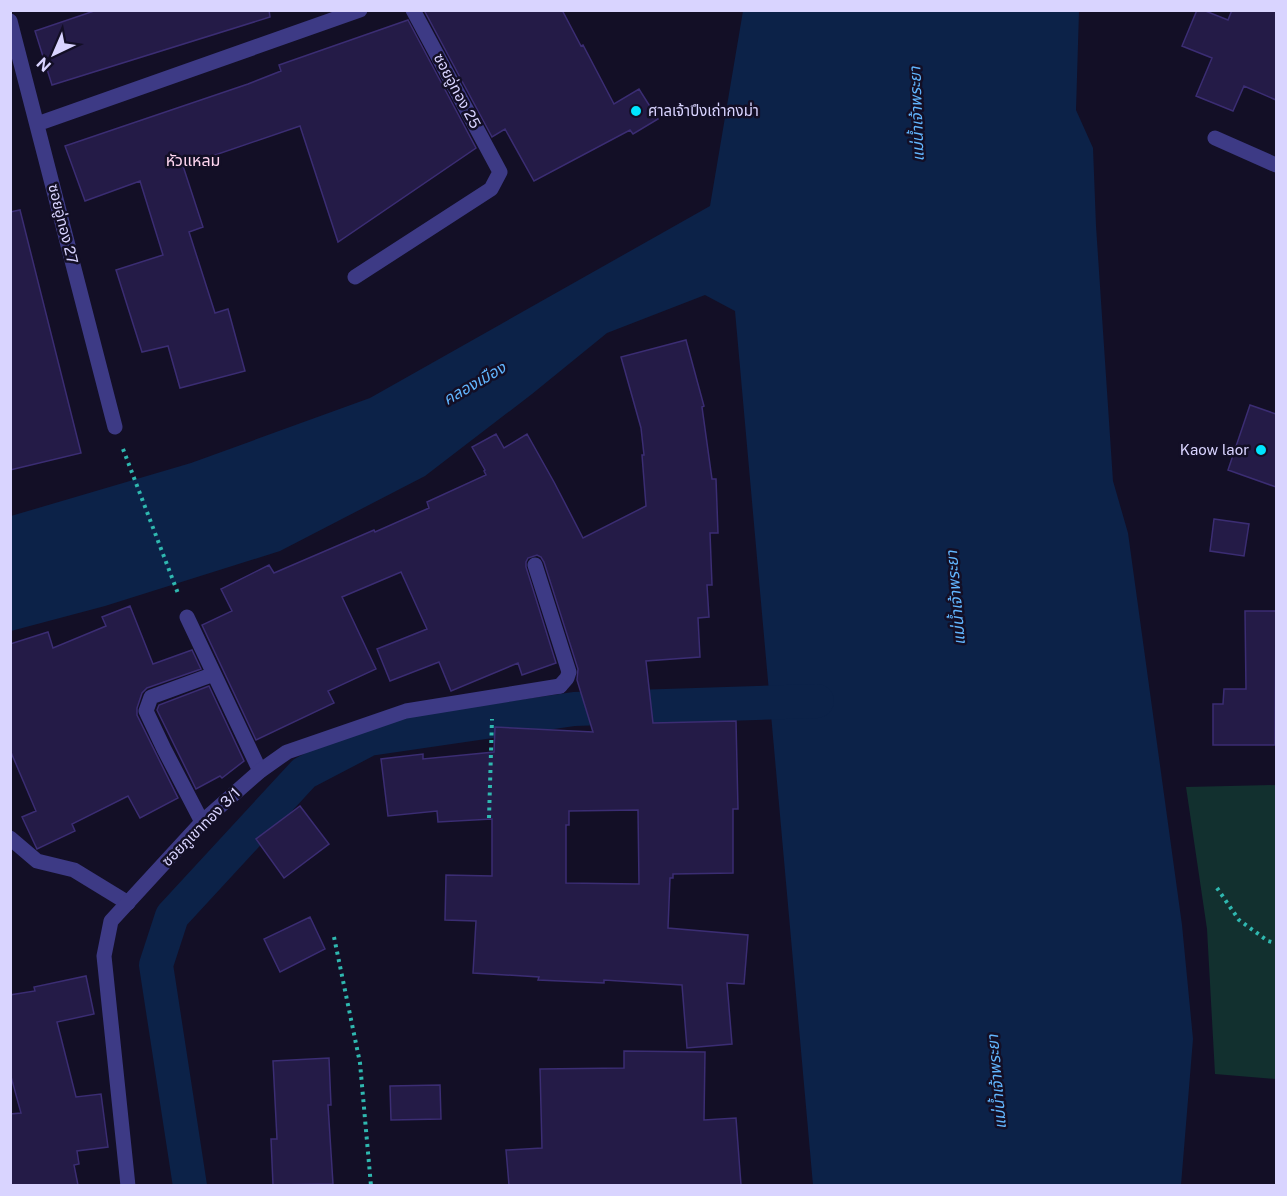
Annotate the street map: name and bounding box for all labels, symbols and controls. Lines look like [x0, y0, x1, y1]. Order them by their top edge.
north arrow [24, 24, 84, 84]
street label: ซอยอู่ทอง 25 [430, 50, 484, 132]
text: N [33, 53, 55, 76]
water label: แม่น้ำเจ้าพระยา [903, 65, 928, 162]
place label: ศาลเจ้าปึงเถ่ากงม่า [648, 102, 759, 119]
marker: ศาลเจ้าปึงเถ่ากงม่า [629, 104, 643, 118]
district label: หัวแหลม [166, 151, 220, 170]
street label: ซอยอู่ทอง 27 [44, 182, 82, 266]
water label: คลองเมือง [440, 357, 510, 409]
place label: Kaow laor [1180, 441, 1249, 458]
marker: Kaow laor [1254, 443, 1268, 457]
water label: แม่น้ำเจ้าพระยา [940, 548, 969, 646]
street label: ซอยภูเขาทอง 3/1 [158, 784, 244, 870]
water label: แม่น้ำเจ้าพระยา [981, 1032, 1010, 1130]

